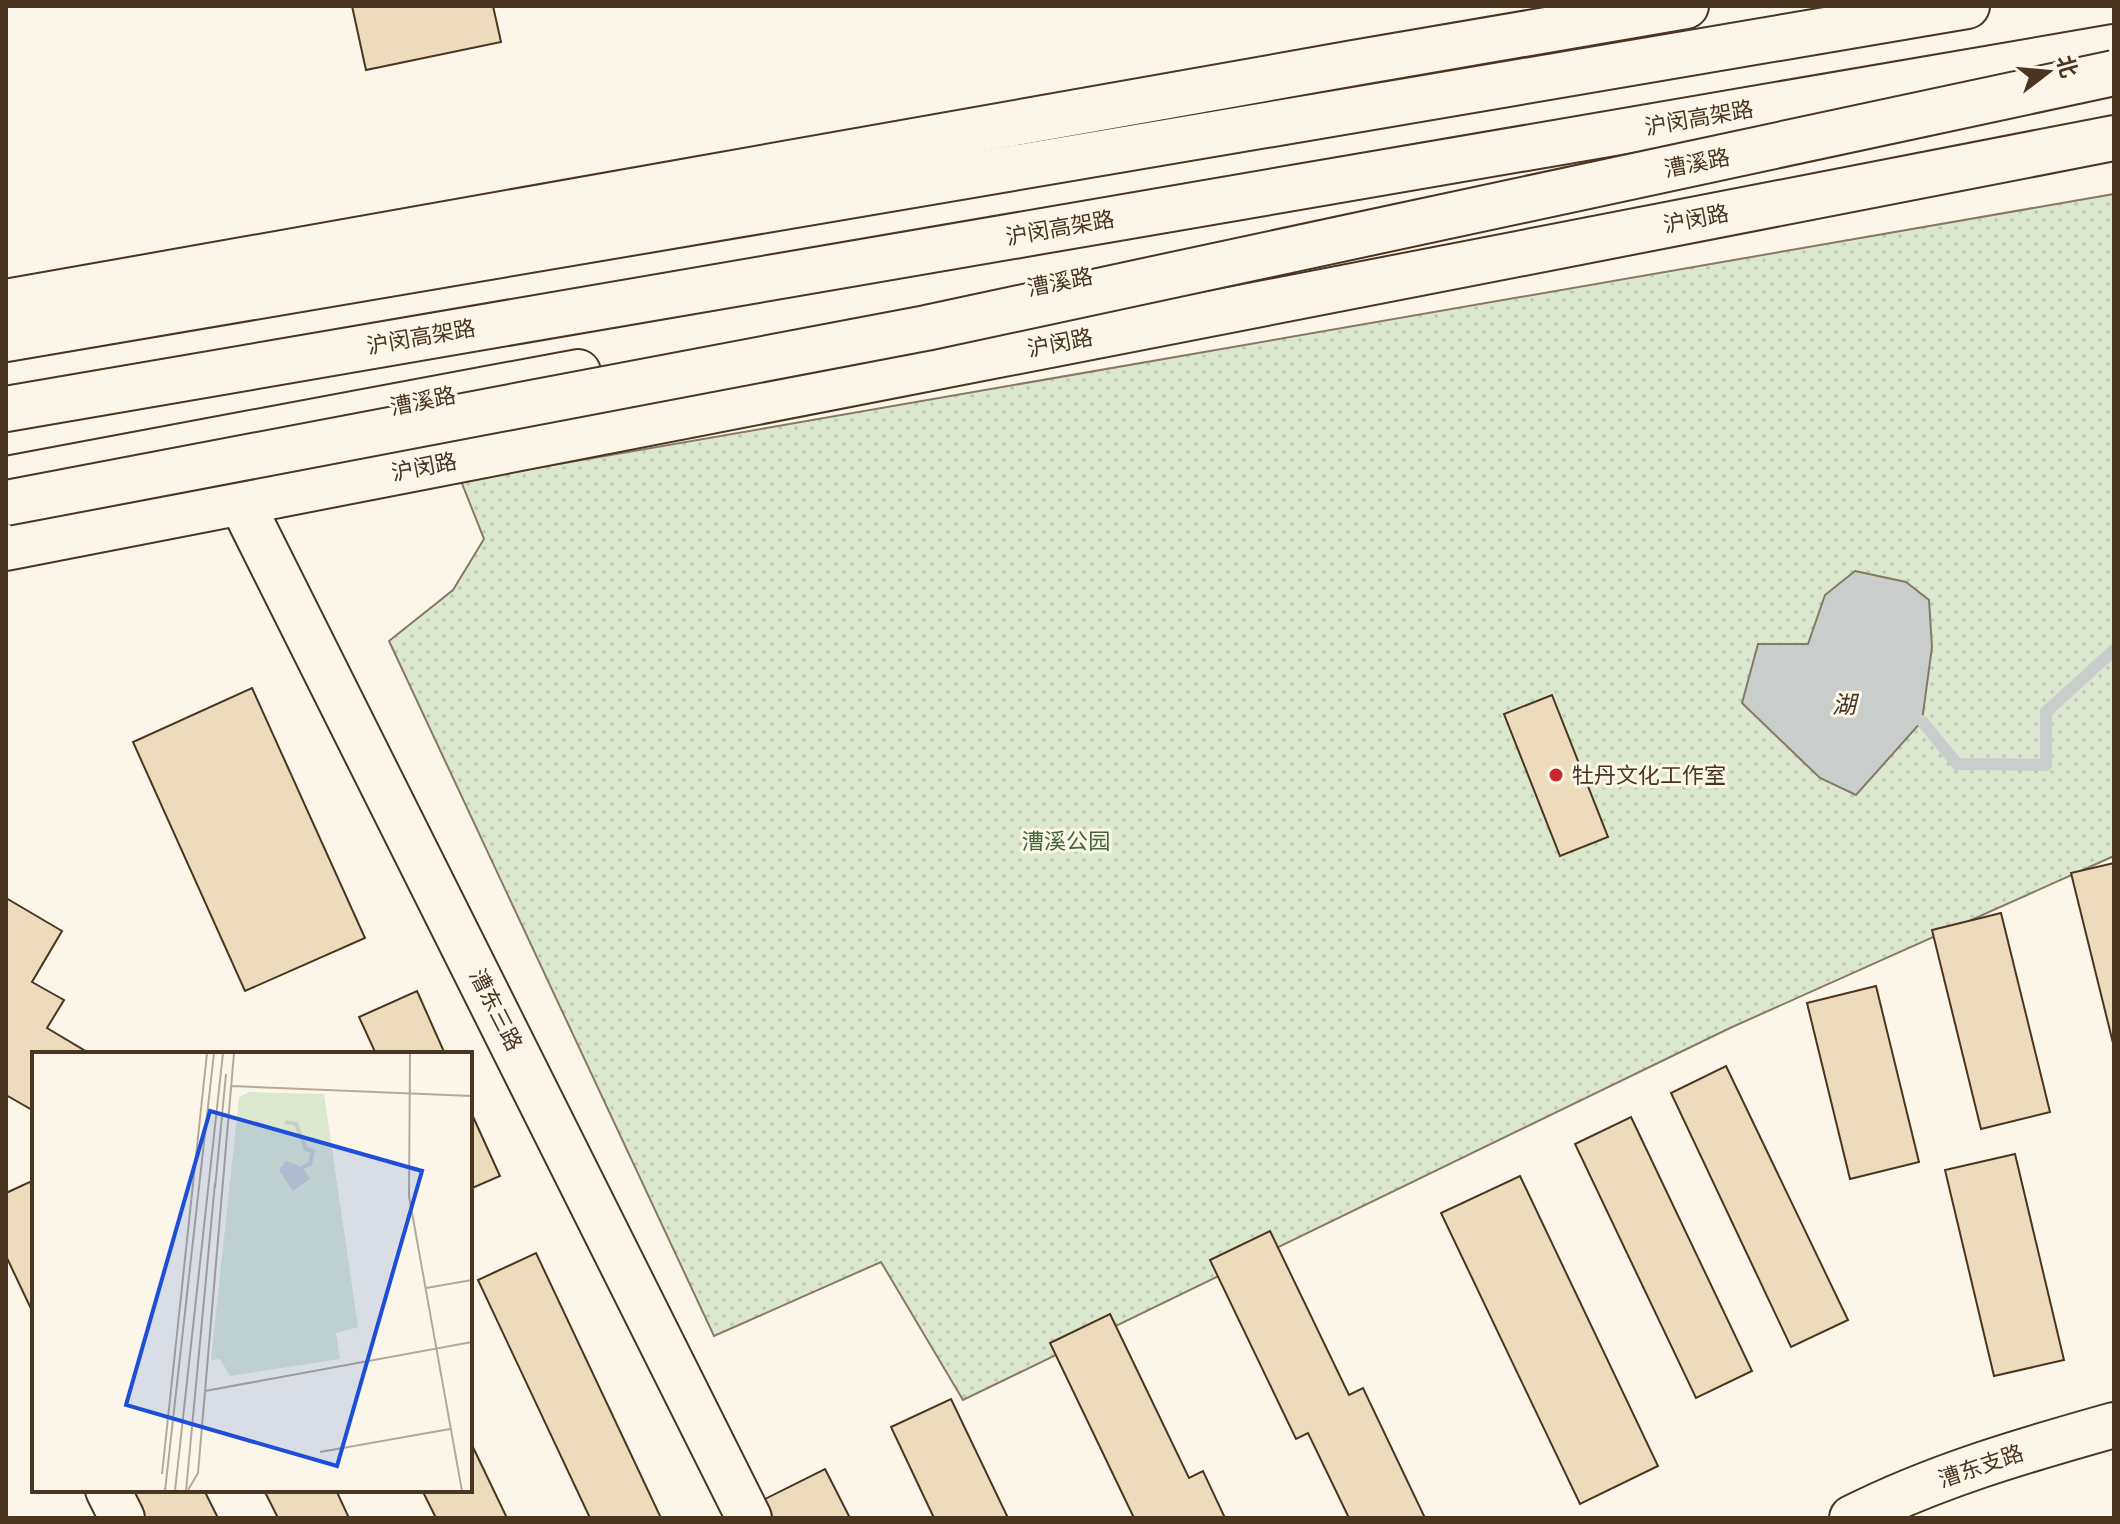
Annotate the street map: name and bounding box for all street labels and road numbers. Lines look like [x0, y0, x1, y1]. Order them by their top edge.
street label: 沪闵高架路 [1642, 95, 1756, 141]
street label: 漕溪路 [1662, 143, 1732, 183]
street label: 沪闵路 [1661, 199, 1731, 239]
street label: 沪闵高架路 [1003, 205, 1117, 251]
street label: 漕溪路 [1025, 262, 1095, 302]
street label: 沪闵高架路 [364, 314, 478, 360]
street label: 沪闵路 [1025, 323, 1095, 363]
street label: 漕溪路 [388, 381, 458, 421]
street label: 沪闵路 [389, 447, 459, 487]
street label: 漕东三路 [464, 965, 528, 1055]
street label: 漕东支路 [1935, 1439, 2027, 1493]

